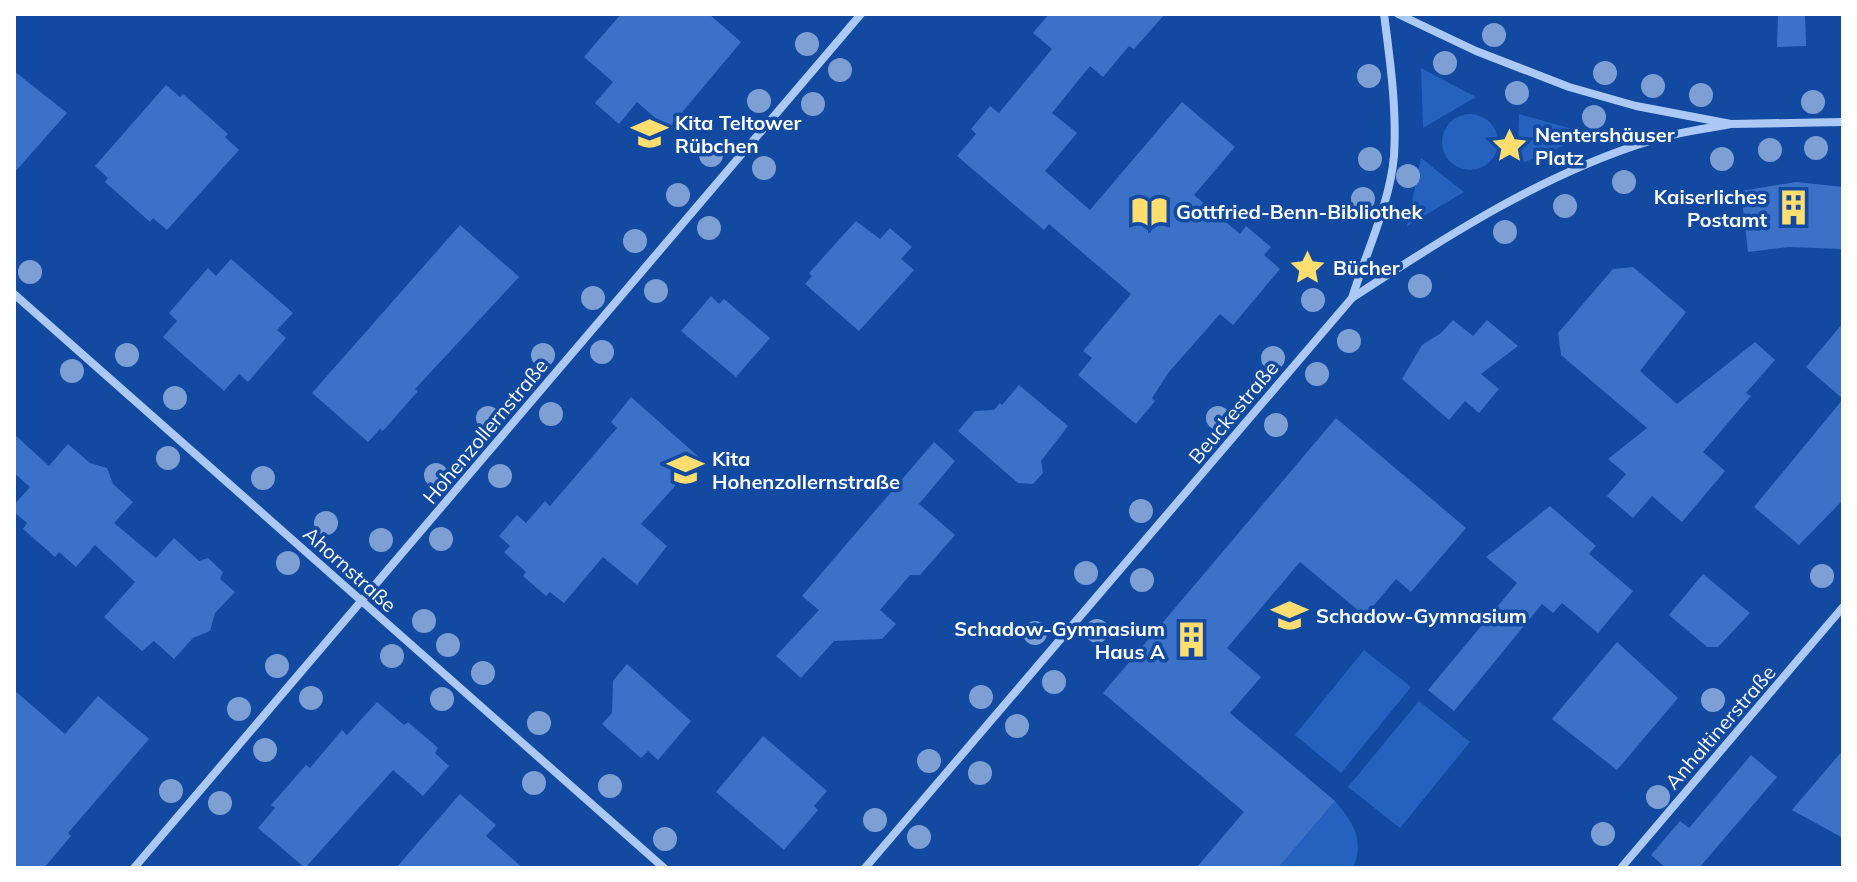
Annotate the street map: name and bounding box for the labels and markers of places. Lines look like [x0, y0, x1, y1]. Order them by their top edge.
place label: Kita Teltower Rübchen [675, 110, 802, 158]
school or university icon: Kita Teltower Rübchen [630, 114, 668, 152]
place label: Nentershäuser Platz [1535, 122, 1675, 170]
place icon: Nentershäuser Platz [1490, 127, 1528, 165]
place label: Kaiserliches Postamt [1654, 184, 1767, 232]
building icon: Kaiserliches Postamt [1774, 189, 1812, 227]
library icon: Gottfried-Benn-Bibliothek [1131, 192, 1169, 230]
place label: Gottfried-Benn-Bibliothek [1176, 199, 1423, 224]
place icon: Bücher [1288, 248, 1326, 286]
place label: Bücher [1333, 255, 1400, 280]
place label: Kita Hohenzollernstraße [712, 446, 900, 494]
school or university icon: Kita Hohenzollernstraße [667, 451, 705, 489]
school or university icon: Schadow-Gymnasium [1271, 596, 1309, 634]
place label: Schadow-Gymnasium [1316, 603, 1527, 628]
place label: Schadow-Gymnasium Haus A [954, 616, 1165, 664]
building icon: Schadow-Gymnasium Haus A [1172, 621, 1210, 659]

